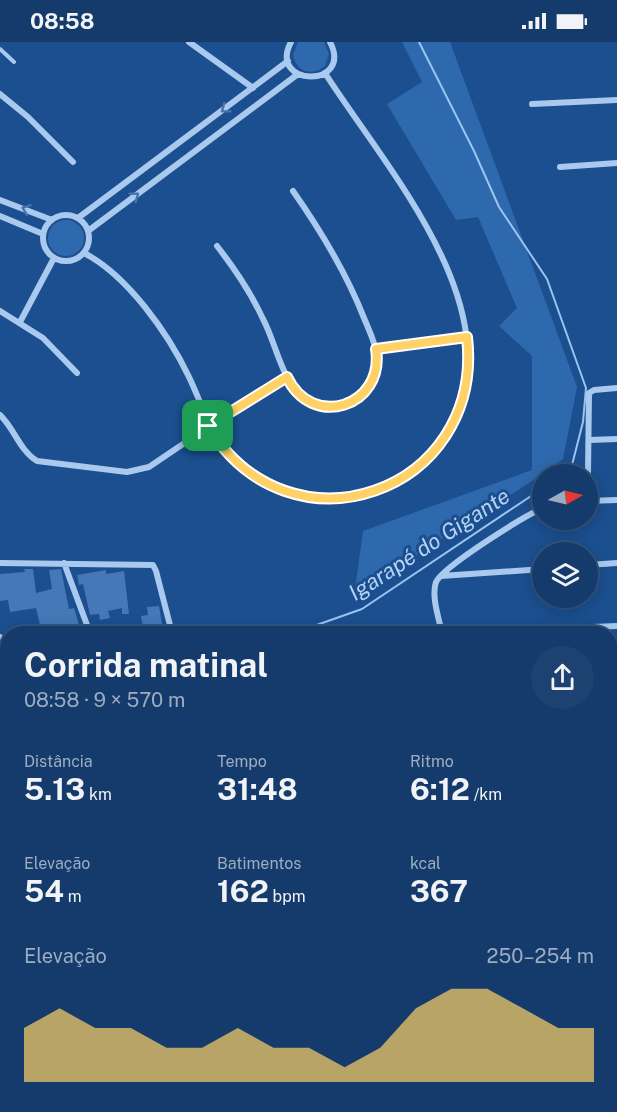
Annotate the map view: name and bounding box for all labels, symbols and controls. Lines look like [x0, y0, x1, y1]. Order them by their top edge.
text: 08:58 [30, 8, 94, 34]
one-way arrow [220, 102, 231, 113]
one-way arrow [128, 193, 139, 204]
one-way arrow [22, 203, 32, 216]
pin [182, 400, 233, 451]
icon: arrive [191, 409, 224, 442]
north arrow [532, 464, 598, 530]
map controls [532, 464, 598, 608]
water label: Igarapé do Gigante [344, 482, 514, 606]
button: layers [532, 542, 598, 608]
text: Corrida matinal [24, 646, 268, 684]
button: share [531, 646, 594, 709]
text: 08:58 · 9 × 570 m [24, 688, 185, 712]
text: Distância [24, 752, 93, 771]
text: Tempo [217, 752, 267, 771]
text: Ritmo [410, 752, 454, 771]
text: 5.13 [24, 771, 85, 807]
text: 31:48 [217, 771, 298, 807]
text: 6:12 [410, 771, 470, 807]
text: km [85, 785, 112, 804]
text: /km [470, 785, 502, 804]
text: Elevação [24, 854, 90, 873]
text: Batimentos [217, 854, 301, 873]
text: kcal [410, 854, 441, 873]
text: 54 [24, 873, 64, 909]
text: 162 [217, 873, 269, 909]
text: 367 [410, 873, 468, 909]
text: m [64, 887, 82, 906]
text: bpm [269, 887, 306, 906]
text: Elevação [24, 944, 107, 968]
text: 250–254 m [486, 944, 594, 968]

